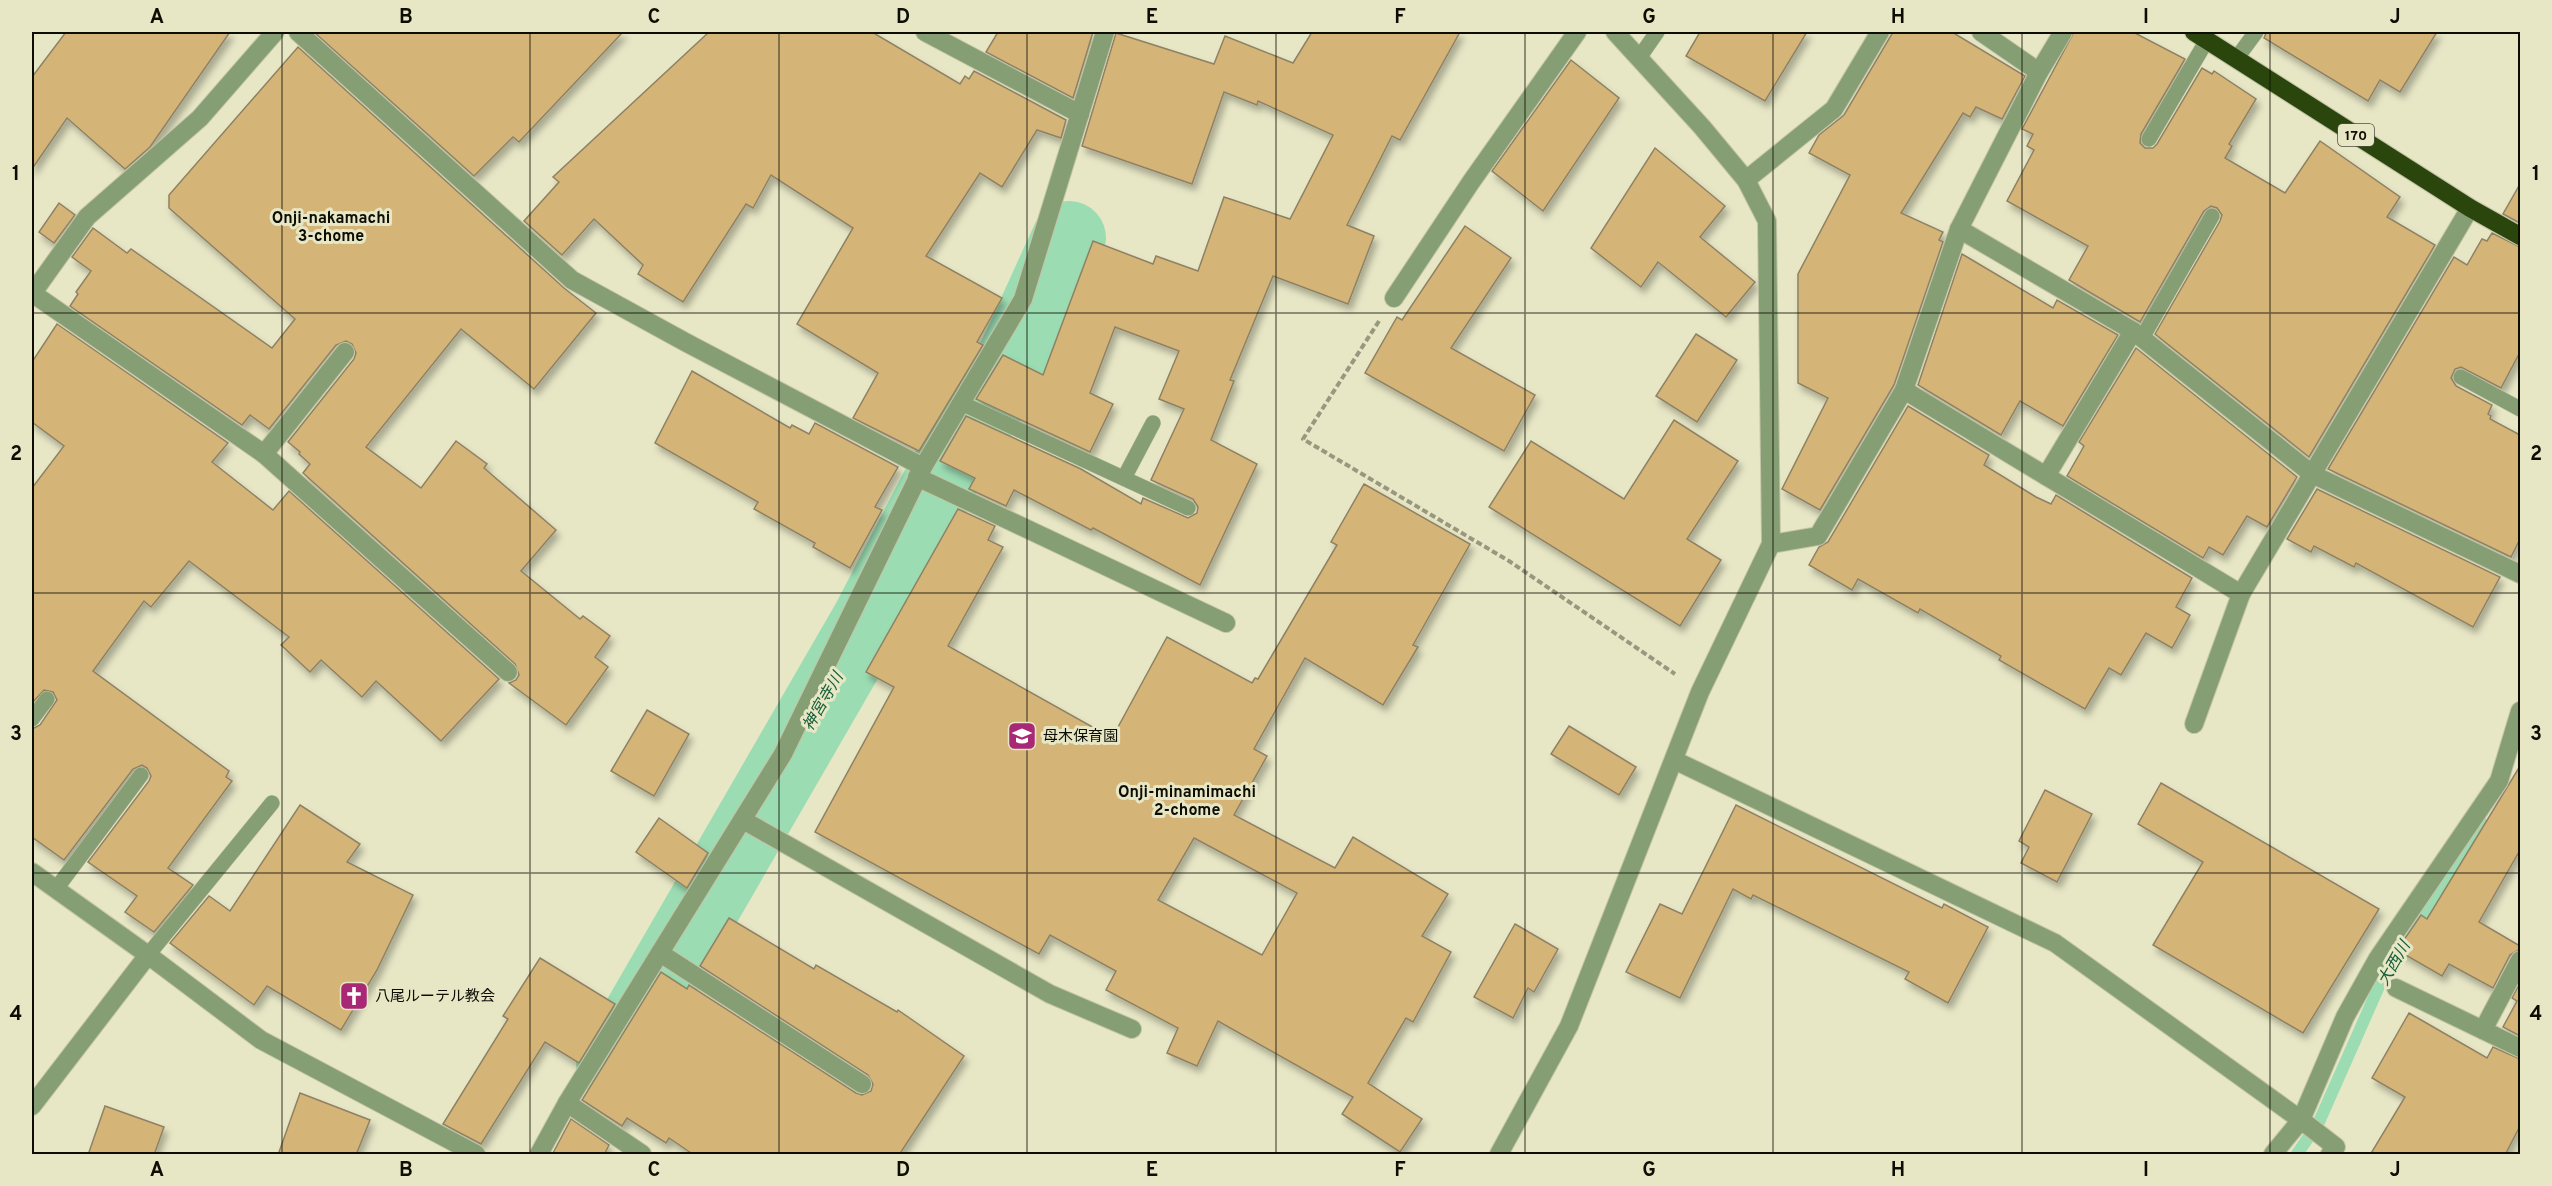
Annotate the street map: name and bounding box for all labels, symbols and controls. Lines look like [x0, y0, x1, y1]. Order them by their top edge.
text: A [150, 5, 164, 31]
text: B [399, 5, 413, 31]
text: C [648, 5, 660, 31]
text: D [896, 5, 910, 31]
text: E [1146, 5, 1158, 31]
text: F [1394, 5, 1406, 31]
text: G [1642, 5, 1656, 31]
text: H [1891, 5, 1905, 31]
text: I [2143, 5, 2149, 31]
text: J [2389, 5, 2401, 31]
road number: 170 [2338, 124, 2374, 146]
text: 1 [12, 162, 20, 188]
text: 1 [2532, 162, 2540, 188]
district label: Onji-nakamachi 3-chome [272, 209, 390, 247]
text: 2 [10, 442, 22, 468]
text: 2 [2530, 442, 2542, 468]
water label: 神宮寺川 [799, 668, 849, 735]
school or university icon: 母木保育園 [1006, 720, 1038, 752]
text: 3 [10, 722, 22, 748]
text: 3 [2530, 722, 2542, 748]
place label: 母木保育園 [1043, 728, 1118, 747]
district label: Onji-minamimachi 2-chome [1118, 783, 1256, 821]
water label: 大西川 [2374, 936, 2416, 990]
church icon: 八尾ルーテル教会 [338, 980, 370, 1012]
place label: 八尾ルーテル教会 [375, 988, 495, 1007]
text: 4 [10, 1002, 22, 1028]
text: 4 [2530, 1002, 2542, 1028]
text: A [150, 1158, 164, 1184]
text: B [399, 1158, 413, 1184]
text: C [648, 1158, 660, 1184]
text: D [896, 1158, 910, 1184]
text: E [1146, 1158, 1158, 1184]
text: F [1394, 1158, 1406, 1184]
text: G [1642, 1158, 1656, 1184]
text: H [1891, 1158, 1905, 1184]
text: I [2143, 1158, 2149, 1184]
text: J [2389, 1158, 2401, 1184]

